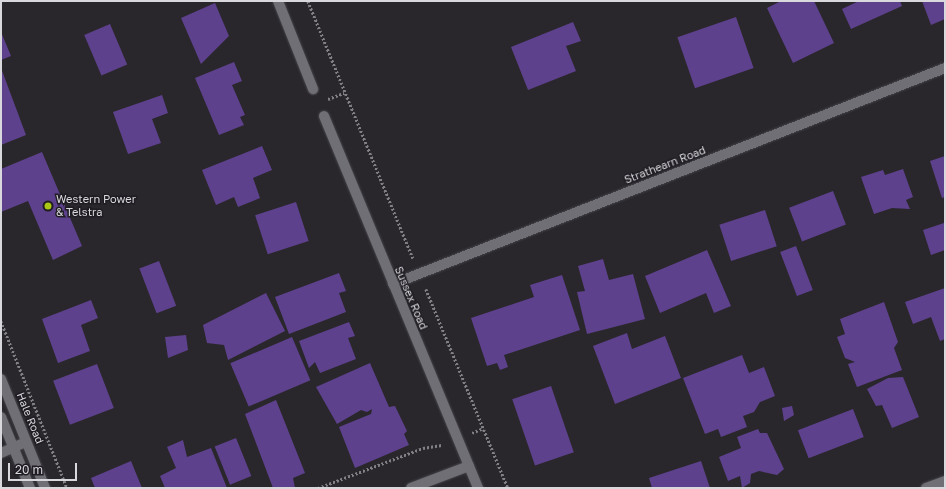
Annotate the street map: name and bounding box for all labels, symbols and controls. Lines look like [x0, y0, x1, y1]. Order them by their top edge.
street label: Strathearn Road [622, 143, 708, 187]
place label: Western Power & Telstra [56, 193, 136, 219]
marker: Western Power & Telstra [43, 201, 53, 211]
street label: Sussex Road [392, 264, 430, 332]
street label: Hale Road [14, 390, 46, 446]
scale bar [10, 455, 79, 481]
text: 20 m [15, 462, 43, 477]

